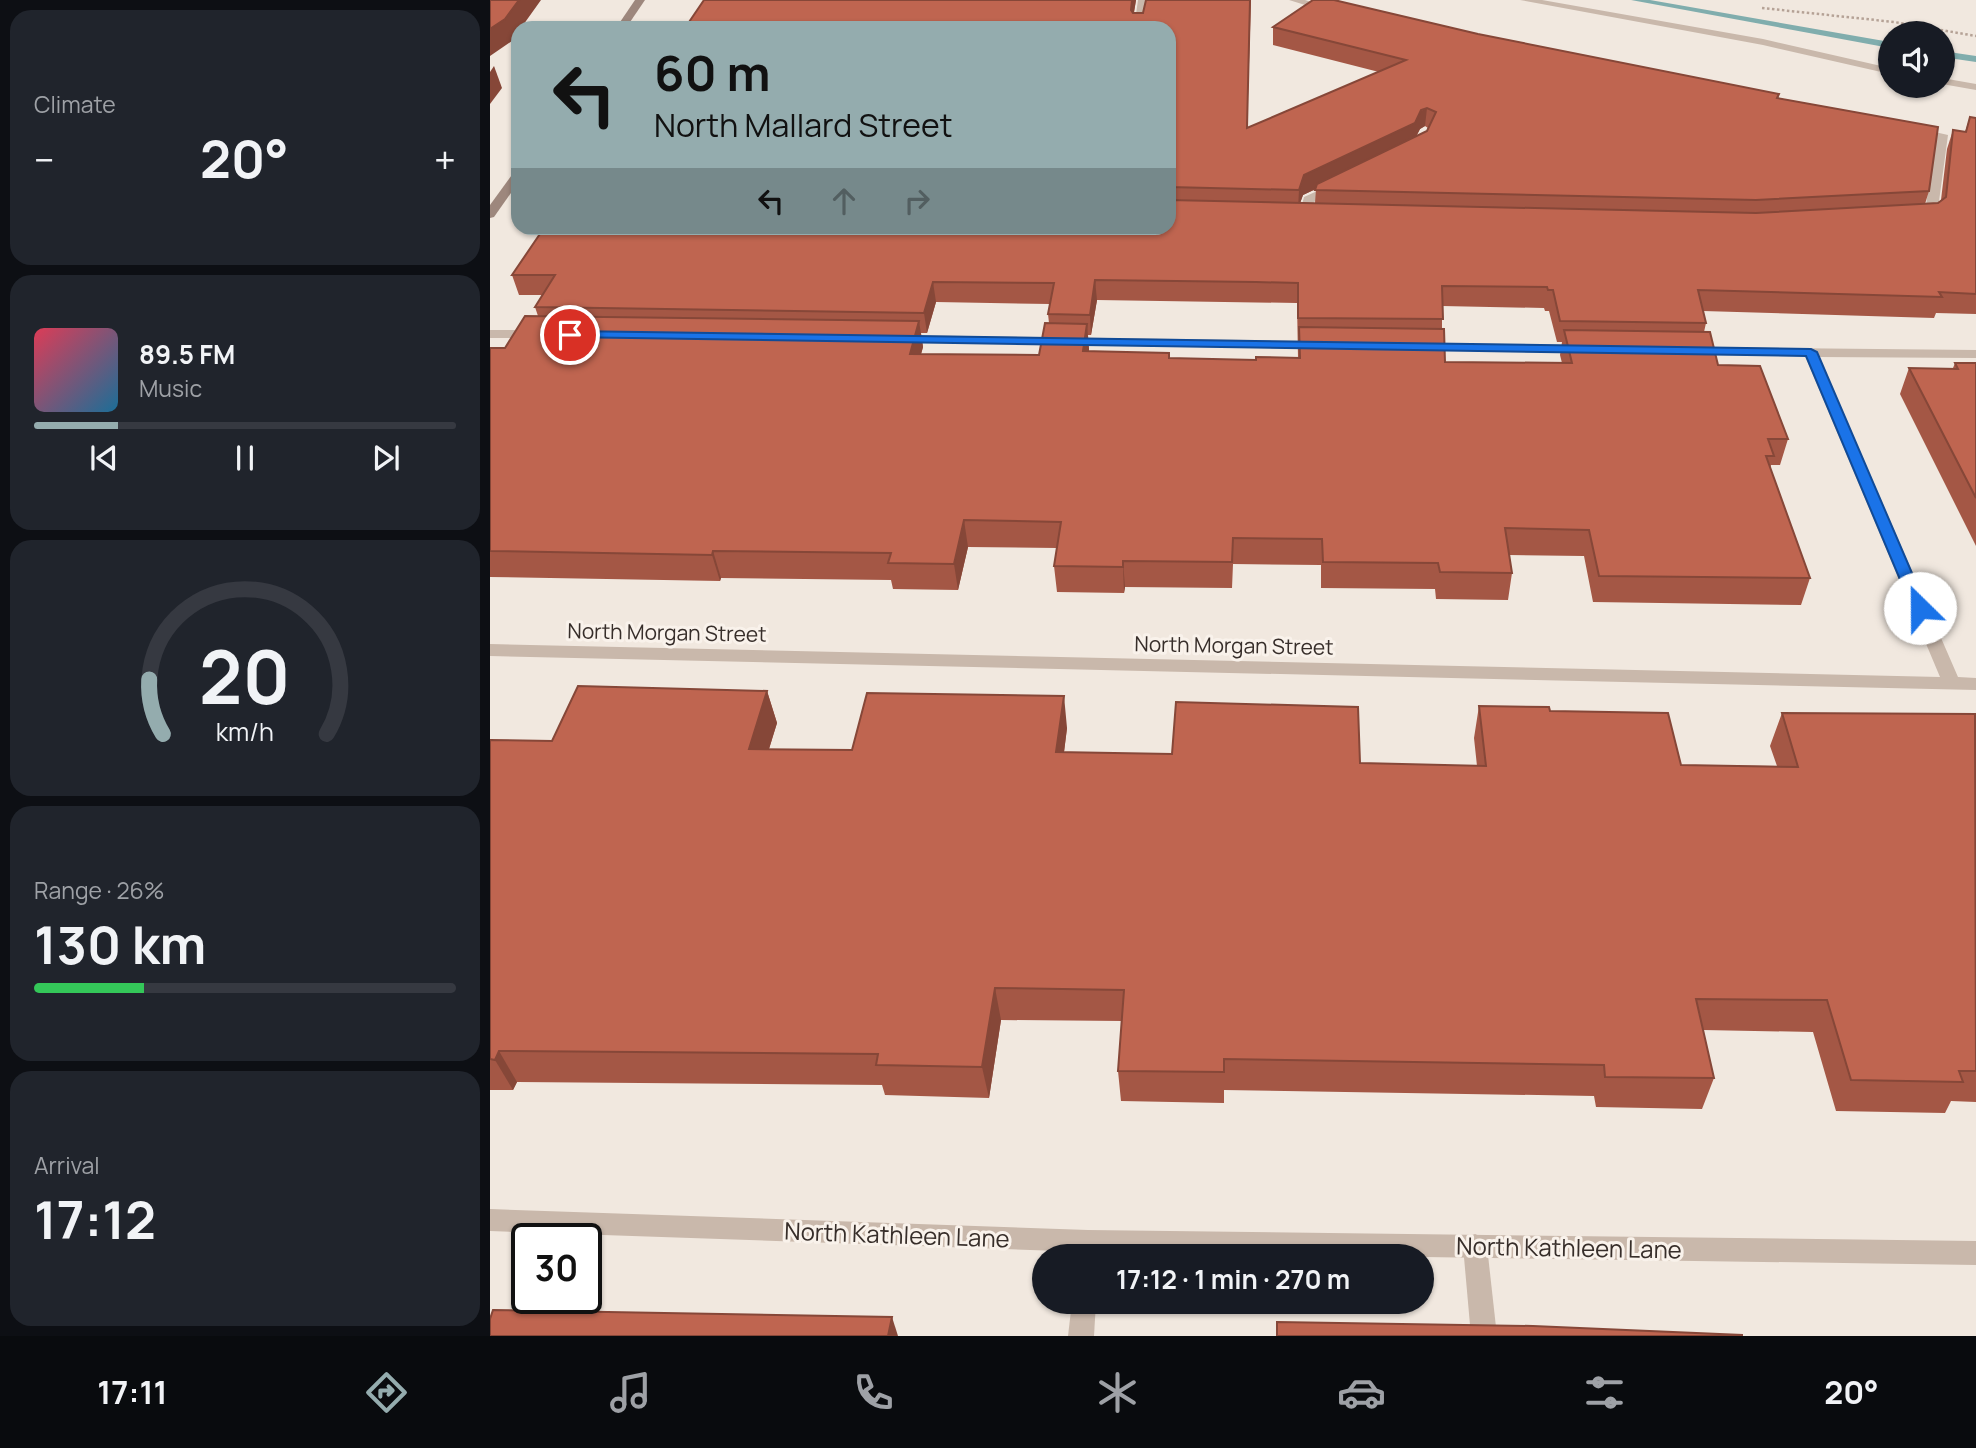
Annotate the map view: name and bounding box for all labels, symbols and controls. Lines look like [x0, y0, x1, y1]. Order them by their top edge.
map controls [1878, 21, 1955, 98]
button: sound [1878, 21, 1955, 98]
text: 60 m [654, 39, 771, 106]
icon: left [539, 49, 630, 140]
text: Climate [34, 88, 116, 120]
text: North Mallard Street [654, 103, 953, 147]
text: 20° [200, 123, 289, 194]
text: − [34, 133, 55, 185]
text: + [434, 133, 456, 185]
icon: left [752, 182, 790, 220]
icon: ahead [825, 182, 863, 220]
icon: right [898, 182, 936, 220]
pin [540, 305, 600, 365]
icon: arrive [551, 316, 589, 354]
text: 89.5 FM [139, 336, 235, 372]
text: Music [139, 372, 202, 404]
icon: previous [85, 439, 123, 477]
icon: pause [226, 439, 264, 477]
icon: next [367, 439, 405, 477]
position arrow [1883, 571, 1957, 645]
street label: North Morgan Street [567, 616, 767, 648]
text: 20 [199, 626, 291, 726]
street label: North Morgan Street [1134, 629, 1334, 661]
text: km/h [216, 714, 274, 749]
text: Range · 26% [34, 874, 165, 906]
text: 130 km [34, 909, 206, 980]
text: Arrival [34, 1149, 100, 1181]
text: 17:12 [34, 1184, 156, 1255]
street label: North Kathleen Lane [784, 1214, 1010, 1254]
speed limit sign: 30 [511, 1223, 602, 1314]
street label: North Kathleen Lane [1456, 1229, 1682, 1265]
text: 17:12 · 1 min · 270 m [1116, 1261, 1350, 1297]
icon: directions [362, 1368, 411, 1417]
icon: music [606, 1368, 655, 1417]
icon: phone [849, 1368, 898, 1417]
icon: climate [1093, 1368, 1142, 1417]
icon: car [1337, 1368, 1386, 1417]
icon: filters [1580, 1368, 1629, 1417]
text: 17:11 [97, 1370, 167, 1414]
text: 20° [1824, 1370, 1879, 1414]

